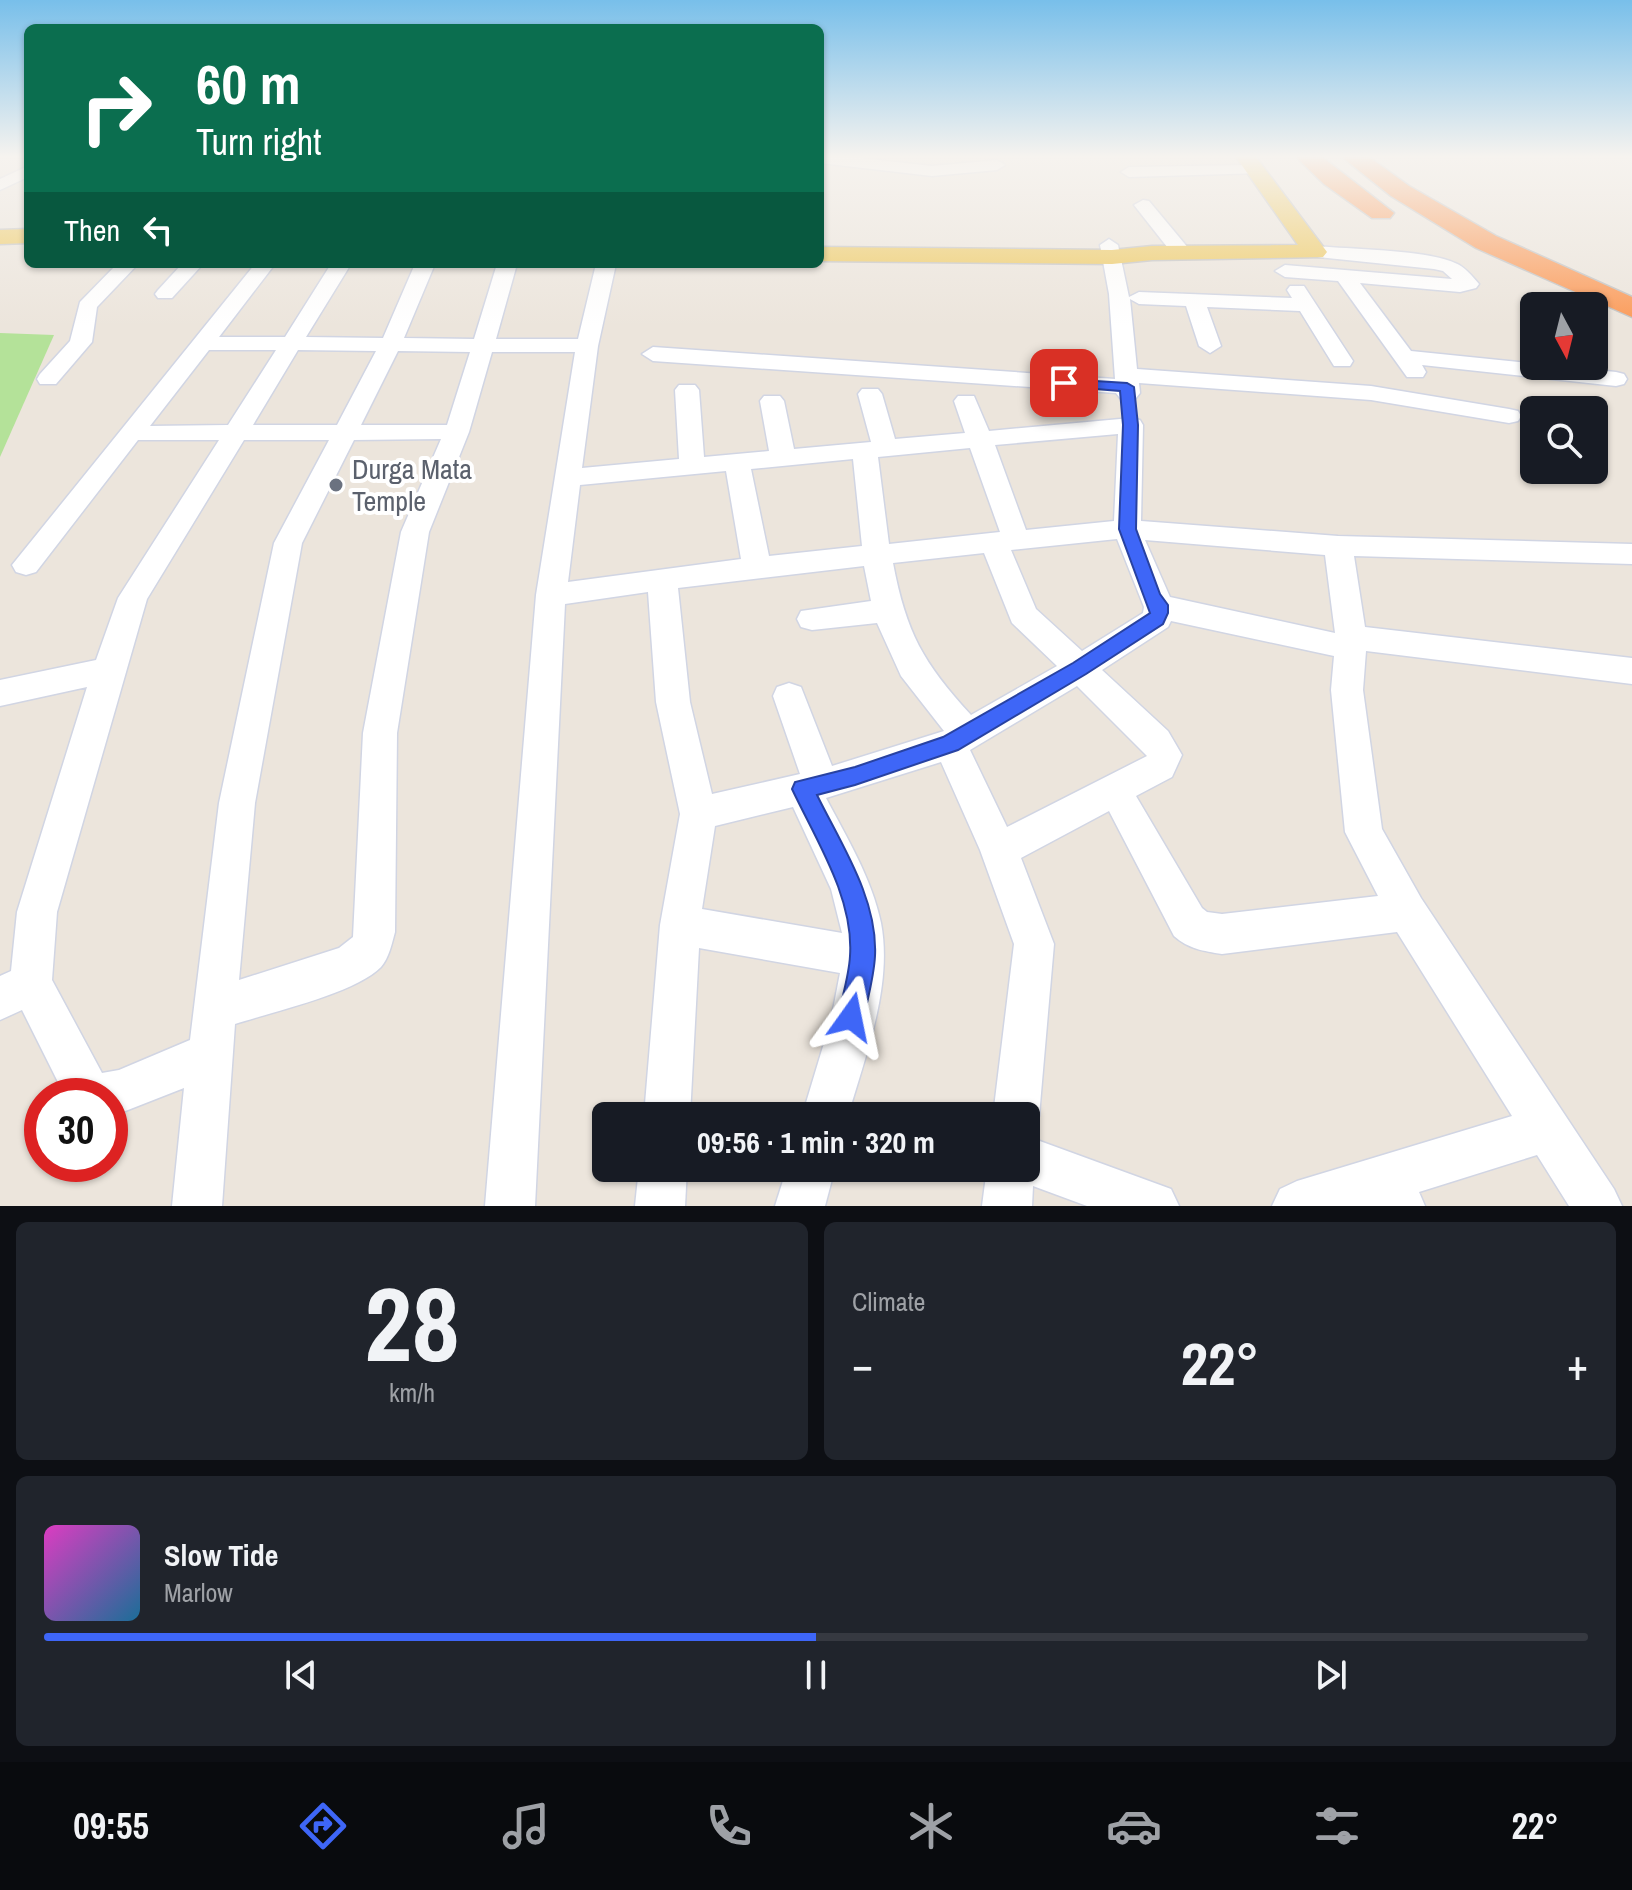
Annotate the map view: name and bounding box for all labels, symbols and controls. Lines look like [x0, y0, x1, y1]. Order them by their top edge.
text: 60 m [196, 46, 301, 121]
icon: right [64, 56, 168, 160]
text: Turn right [196, 118, 321, 166]
icon: left [136, 208, 180, 252]
text: Then [64, 210, 120, 250]
north arrow [1520, 292, 1608, 380]
map controls [1520, 292, 1608, 484]
pin [1030, 349, 1098, 417]
icon: arrive [1042, 361, 1086, 405]
button: search [1520, 396, 1608, 484]
place label: Durga Mata Temple [352, 450, 472, 520]
marker: Durga Mata Temple [327, 476, 345, 494]
position arrow [809, 975, 893, 1059]
speed limit sign: 30 [24, 1078, 128, 1182]
text: 09:56 · 1 min · 320 m [697, 1122, 935, 1162]
text: 28 [365, 1253, 459, 1393]
text: Climate [852, 1284, 925, 1319]
text: 22° [1181, 1323, 1259, 1404]
text: − [852, 1334, 873, 1394]
text: + [1567, 1334, 1588, 1394]
text: km/h [389, 1375, 435, 1410]
text: Slow Tide [164, 1535, 278, 1575]
text: Marlow [164, 1575, 233, 1610]
icon: previous [279, 1653, 323, 1697]
icon: pause [794, 1653, 838, 1697]
icon: next [1309, 1653, 1353, 1697]
icon: directions [295, 1798, 351, 1854]
icon: music [498, 1798, 554, 1854]
icon: phone [701, 1798, 757, 1854]
icon: climate [903, 1798, 959, 1854]
icon: car [1106, 1798, 1162, 1854]
icon: filters [1309, 1798, 1365, 1854]
text: 09:55 [73, 1802, 149, 1850]
text: 22° [1511, 1802, 1559, 1850]

